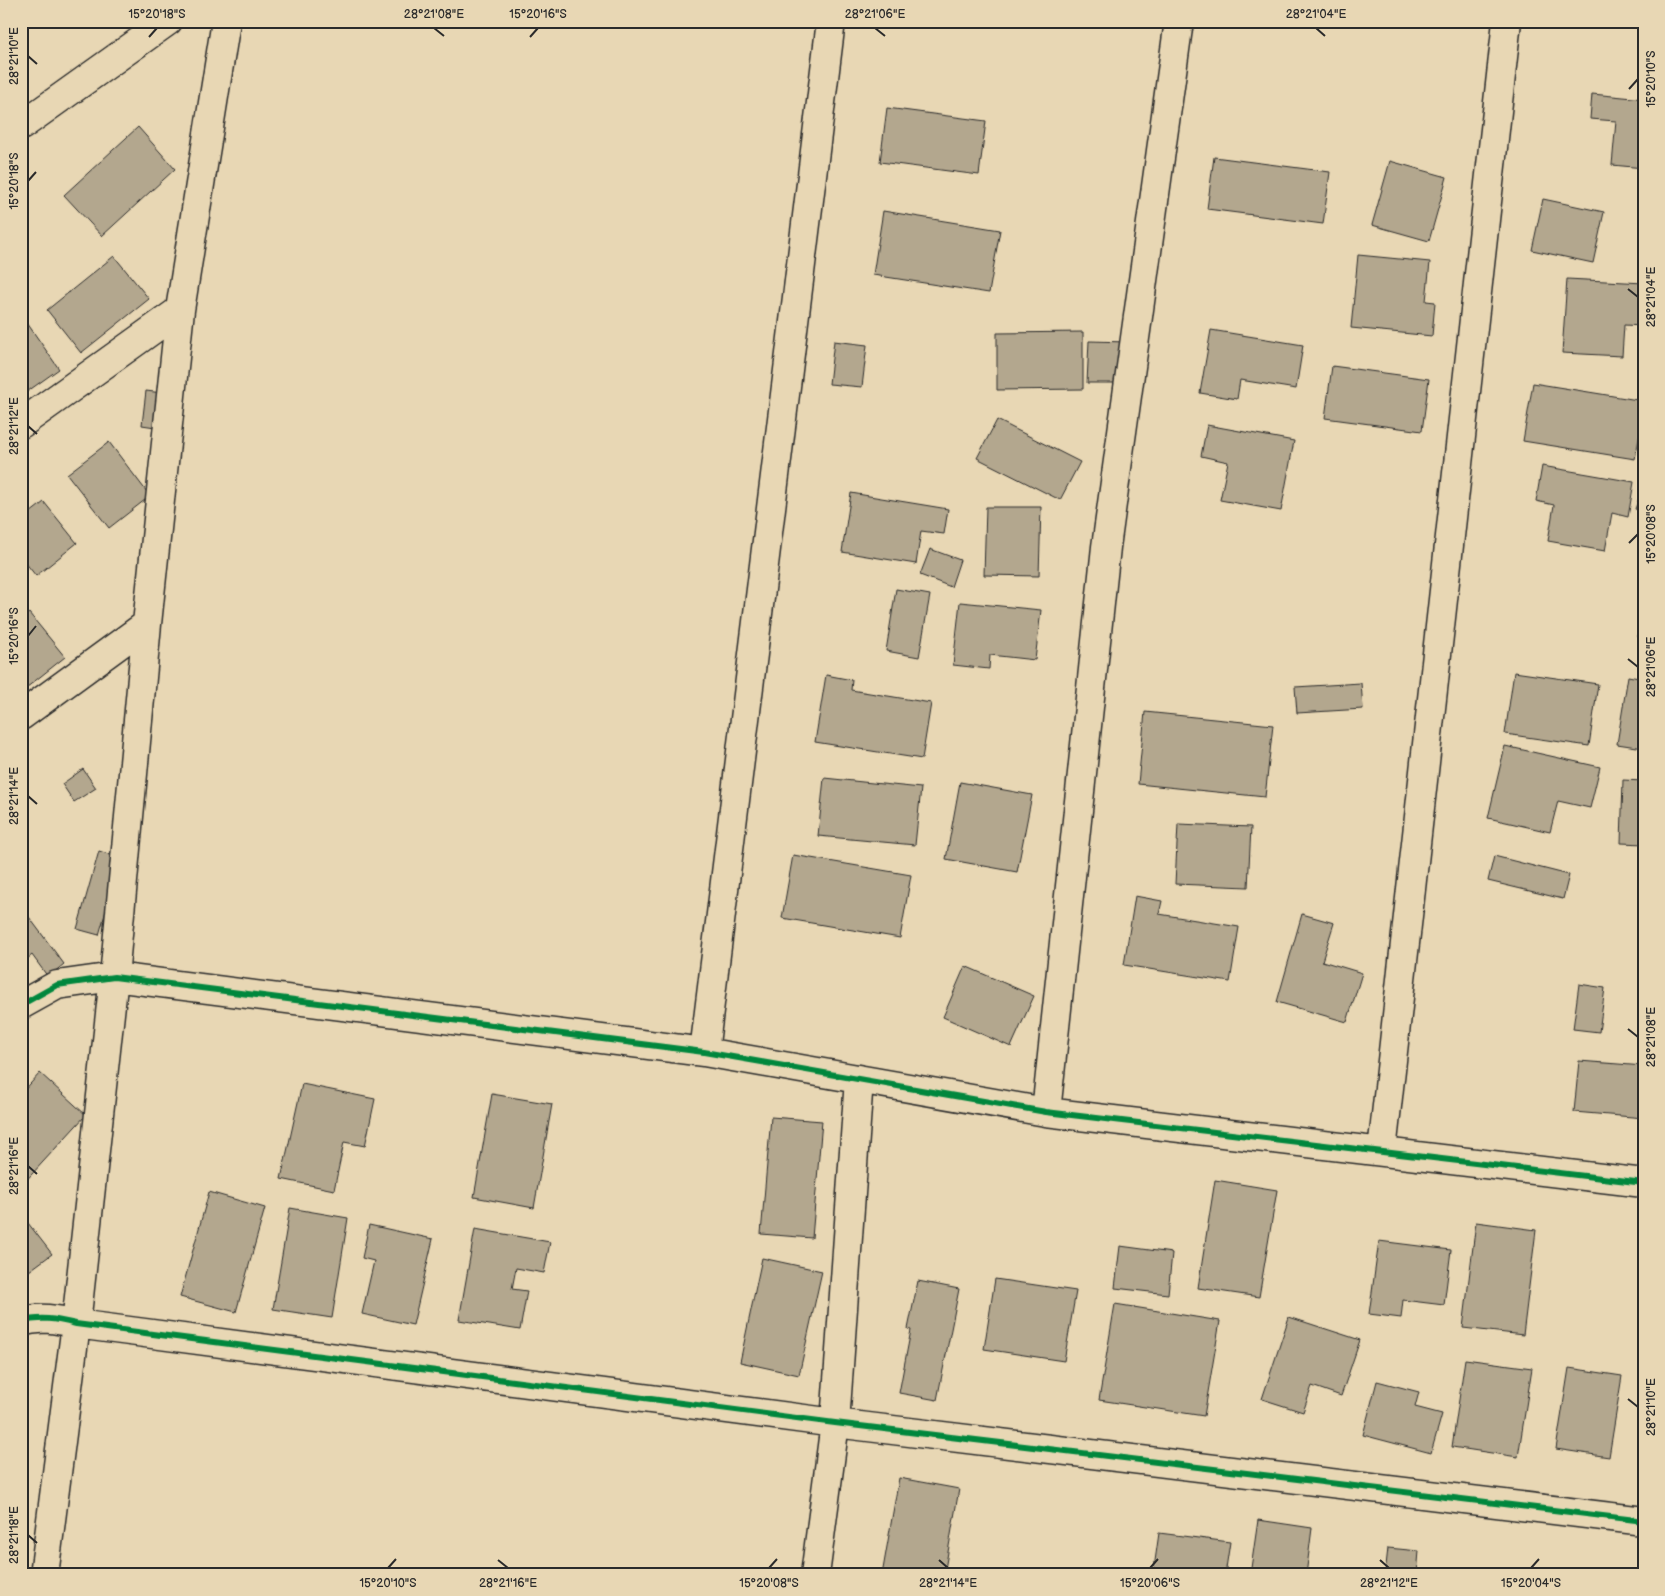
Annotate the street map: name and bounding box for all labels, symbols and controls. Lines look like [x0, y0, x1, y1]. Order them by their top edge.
text: 15°20'18"S [128, 7, 186, 22]
text: 28°21'08"E [404, 7, 464, 22]
text: 15°20'16"S [509, 7, 567, 22]
text: 28°21'06"E [845, 7, 905, 22]
text: 28°21'04"E [1286, 7, 1346, 22]
text: 28°21'10"E [7, 27, 22, 85]
text: 15°20'10"S [1644, 50, 1659, 108]
text: 15°20'18"S [7, 152, 22, 210]
text: 28°21'04"E [1644, 267, 1659, 327]
text: 28°21'12"E [7, 397, 22, 455]
text: 15°20'08"S [1644, 504, 1659, 564]
text: 15°20'16"S [7, 607, 22, 665]
text: 28°21'06"E [1644, 637, 1659, 697]
text: 28°21'14"E [7, 767, 22, 825]
text: 28°21'08"E [1644, 1007, 1659, 1067]
text: 28°21'16"E [7, 1137, 22, 1195]
text: 28°21'10"E [1644, 1378, 1659, 1436]
text: 28°21'18"E [7, 1506, 22, 1564]
text: 15°20'10"S [359, 1576, 417, 1591]
text: 28°21'16"E [479, 1576, 537, 1591]
text: 15°20'08"S [739, 1576, 799, 1591]
text: 28°21'14"E [919, 1576, 977, 1591]
text: 15°20'06"S [1120, 1576, 1180, 1591]
text: 28°21'12"E [1360, 1576, 1418, 1591]
text: 15°20'04"S [1501, 1576, 1561, 1591]

